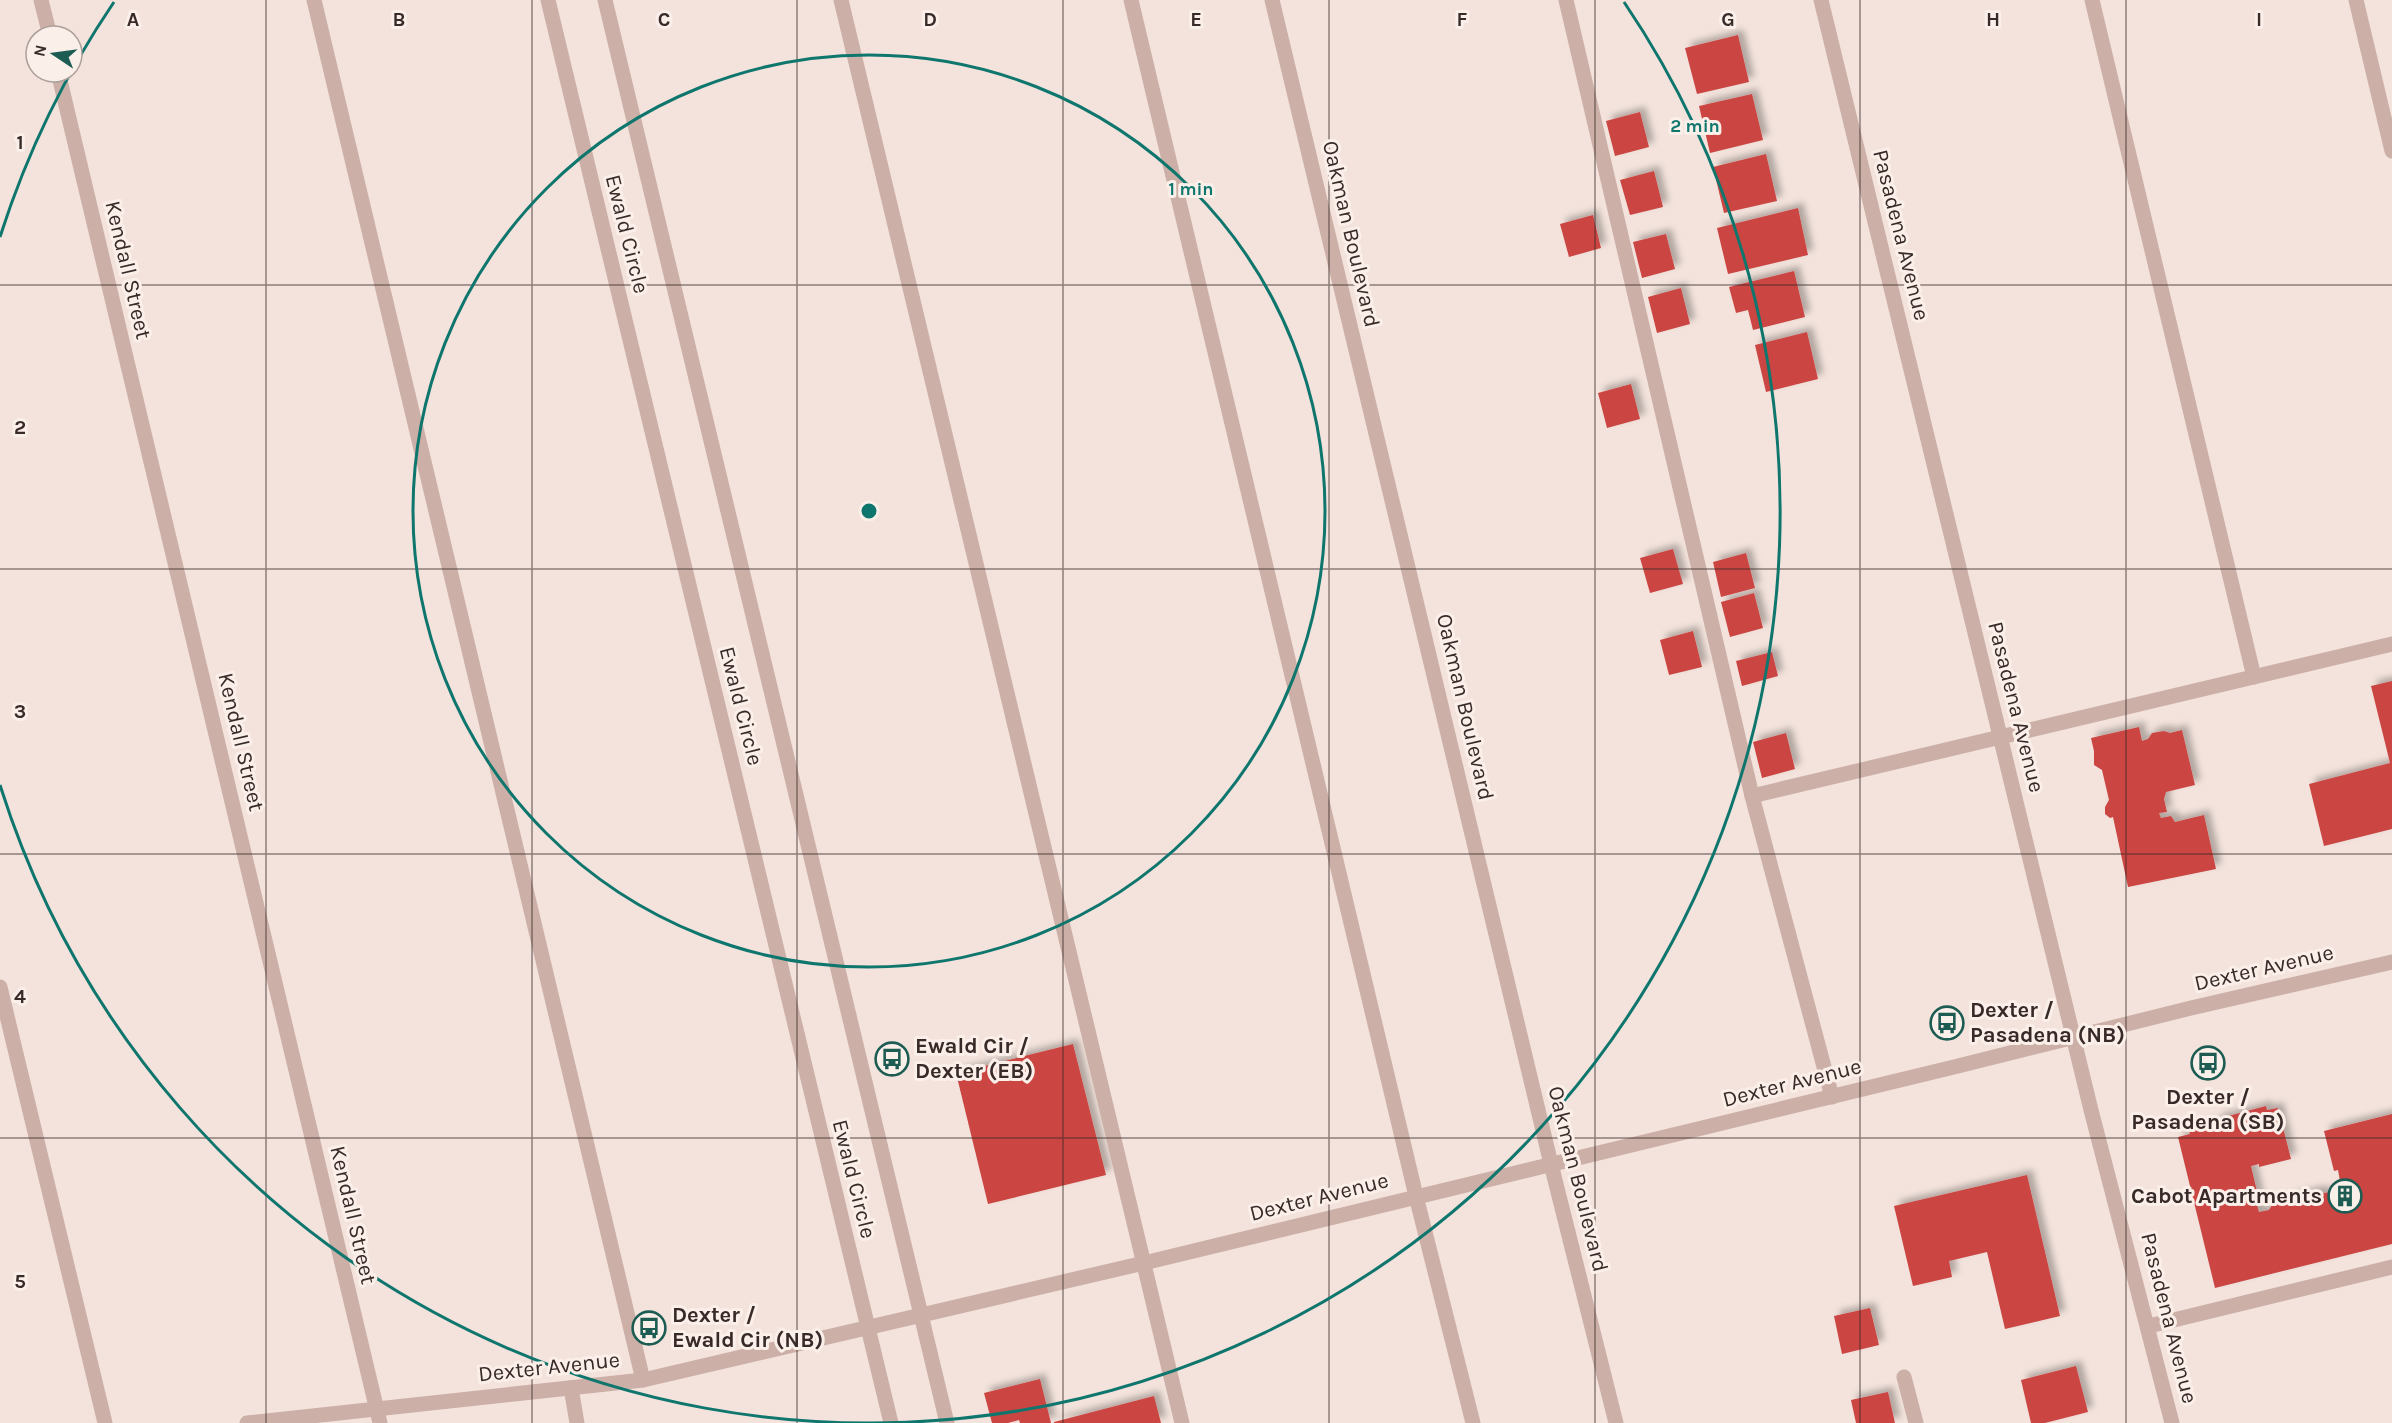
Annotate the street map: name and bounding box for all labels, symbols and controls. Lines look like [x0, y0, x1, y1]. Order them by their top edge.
text: A [127, 8, 140, 31]
text: B [393, 8, 405, 31]
text: C [658, 8, 670, 31]
text: D [923, 8, 937, 31]
text: E [1190, 8, 1202, 31]
text: F [1457, 8, 1468, 31]
text: G [1721, 8, 1735, 31]
text: H [1986, 8, 2000, 31]
text: I [2256, 8, 2262, 31]
north arrow [24, 24, 84, 84]
text: N [29, 43, 50, 58]
text: 2 min [1670, 115, 1720, 137]
text: 1 [16, 131, 24, 154]
street label: Oakman Boulevard [1317, 138, 1385, 330]
street label: Pasadena Avenue [1867, 147, 1935, 323]
street label: Ewald Circle [600, 172, 654, 296]
text: 1 min [1168, 178, 1214, 200]
street label: Kendall Street [99, 198, 157, 342]
text: 2 [14, 416, 26, 439]
centre of rings [859, 501, 879, 521]
street label: Oakman Boulevard [1431, 611, 1499, 803]
street label: Pasadena Avenue [1982, 619, 2050, 795]
street label: Ewald Circle [714, 644, 768, 768]
street label: Kendall Street [212, 670, 270, 814]
text: 3 [14, 700, 26, 723]
street label: Dexter Avenue [2192, 939, 2336, 997]
text: 4 [14, 985, 26, 1008]
place label: Dexter / Pasadena (NB) [1970, 997, 2125, 1048]
bus stop icon: Dexter / Pasadena (NB) [1929, 1005, 1965, 1041]
place label: Ewald Cir / Dexter (EB) [915, 1033, 1033, 1084]
bus stop icon: Ewald Cir / Dexter (EB) [874, 1041, 910, 1077]
bus stop icon: Dexter / Pasadena (SB) [2190, 1045, 2226, 1081]
street label: Dexter Avenue [1720, 1053, 1864, 1113]
street label: Oakman Boulevard [1542, 1083, 1614, 1275]
place label: Dexter / Pasadena (SB) [2131, 1084, 2285, 1135]
street label: Ewald Circle [827, 1117, 881, 1241]
street label: Kendall Street [324, 1143, 382, 1287]
street label: Dexter Avenue [1247, 1167, 1391, 1227]
building icon: Cabot Apartments [2327, 1178, 2363, 1214]
place label: Cabot Apartments [2131, 1183, 2322, 1209]
street label: Pasadena Avenue [2135, 1230, 2203, 1406]
text: 5 [14, 1270, 26, 1293]
place label: Dexter / Ewald Cir (NB) [672, 1302, 823, 1353]
bus stop icon: Dexter / Ewald Cir (NB) [631, 1310, 667, 1346]
street label: Dexter Avenue [477, 1347, 621, 1387]

